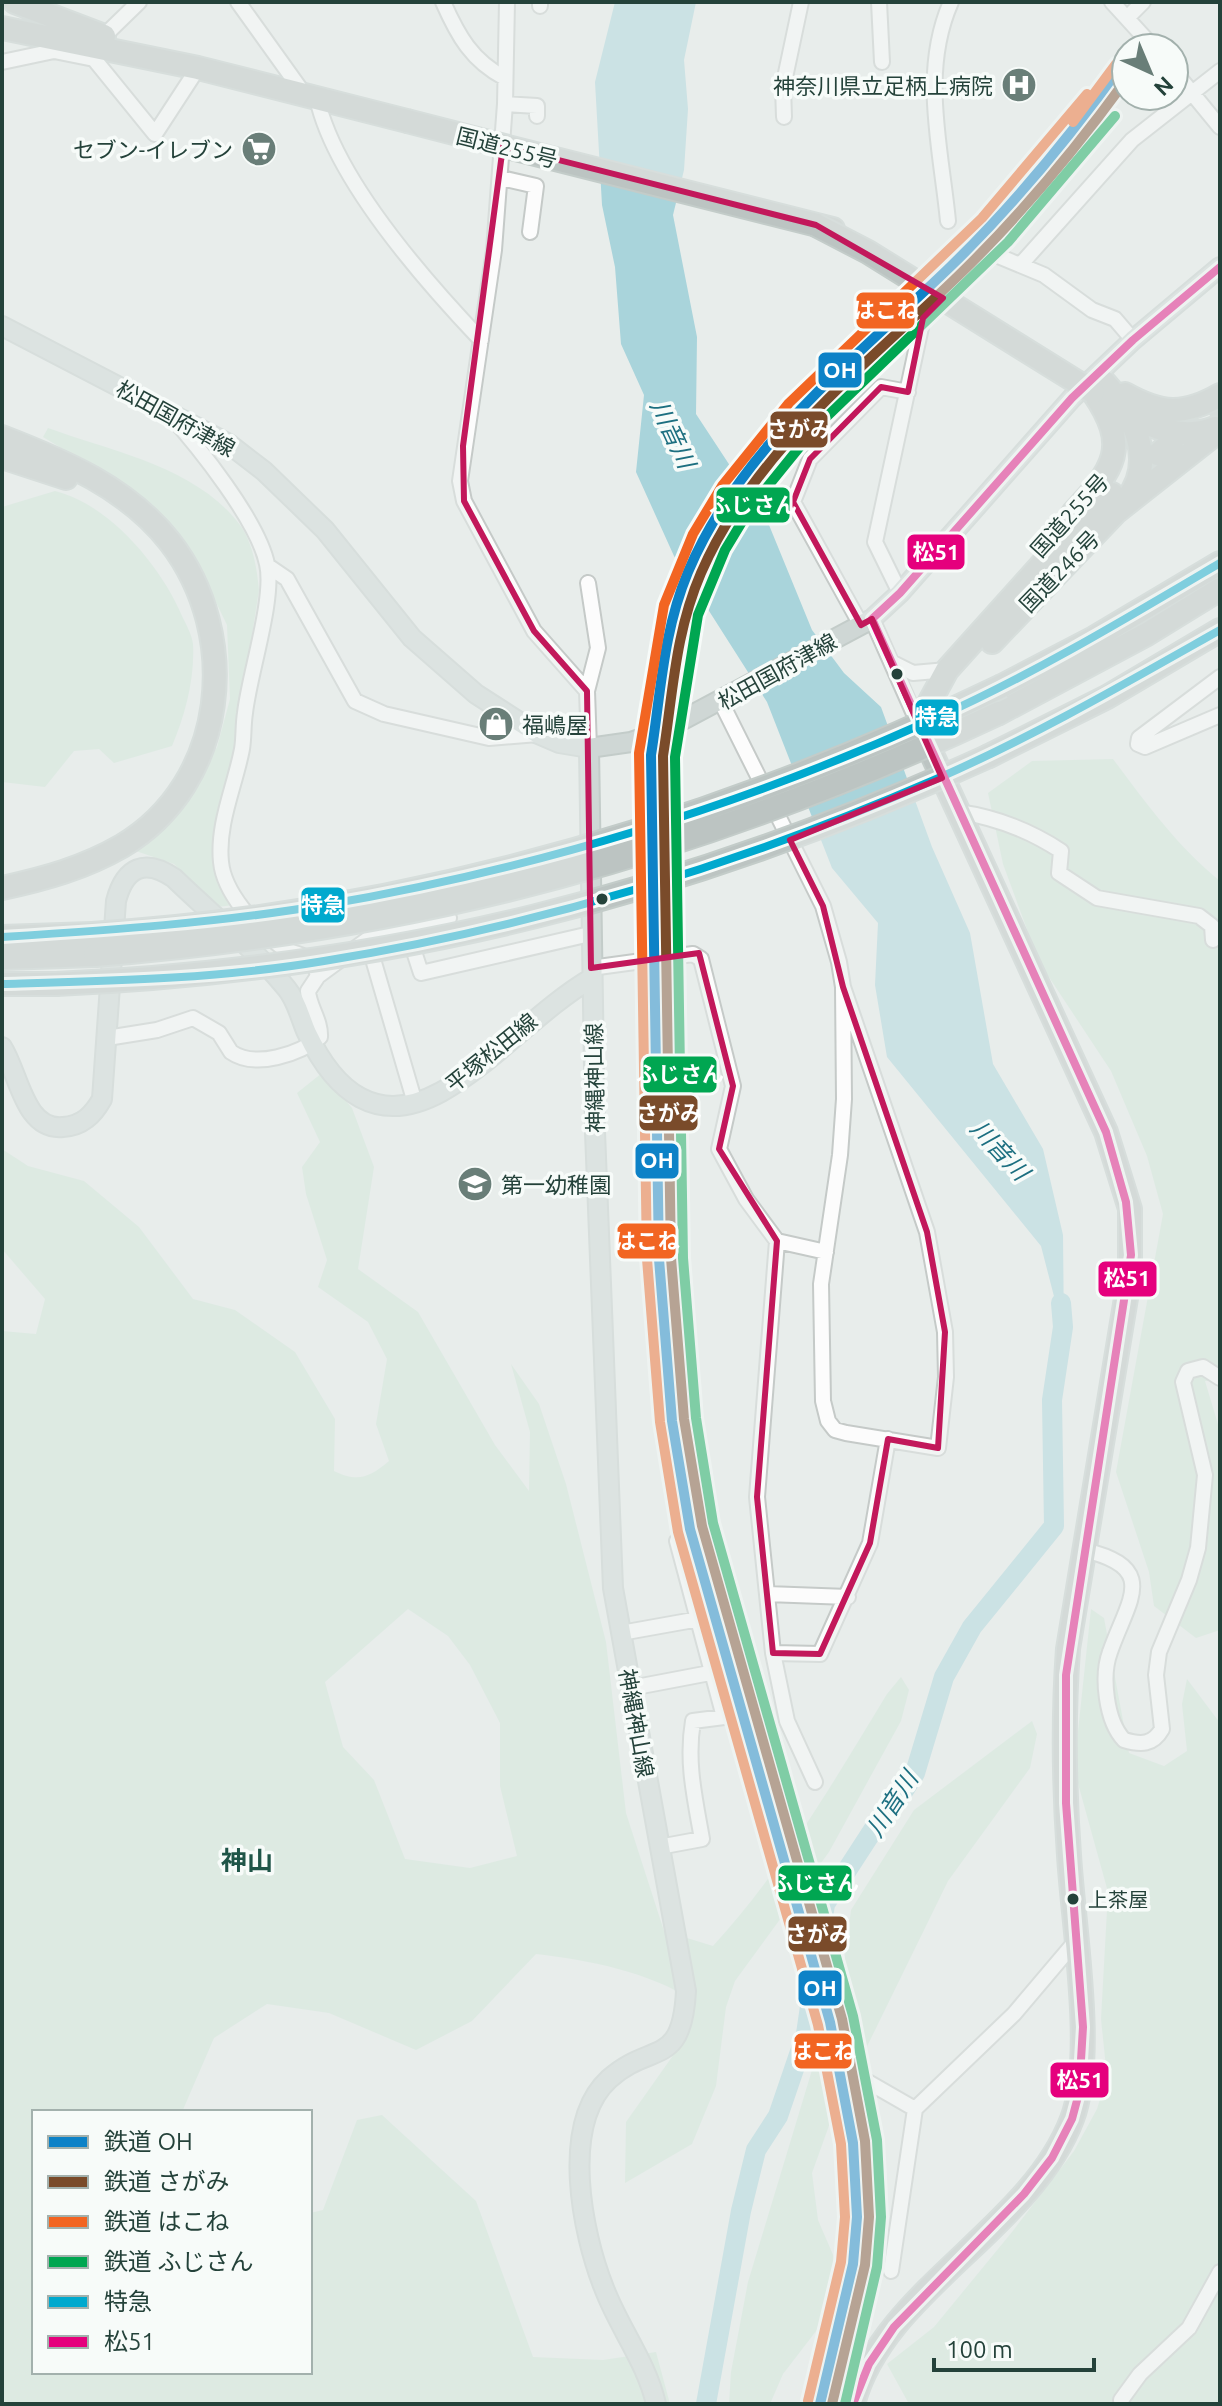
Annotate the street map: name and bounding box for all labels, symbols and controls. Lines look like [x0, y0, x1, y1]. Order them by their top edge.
north arrow [1110, 32, 1190, 112]
hospital icon: 神奈川県立足柄上病院 [1000, 66, 1038, 104]
text: N [1150, 72, 1179, 101]
place label: 神奈川県立足柄上病院 [773, 73, 993, 98]
street label: 国道255号 [454, 122, 560, 172]
supermarket icon: セブン-イレブン [240, 130, 278, 168]
place label: セブン-イレブン [73, 137, 233, 162]
line badge: はこね [855, 291, 916, 330]
text: はこね [853, 297, 919, 322]
line badge: OH [817, 351, 863, 389]
text: OH [823, 357, 857, 382]
street label: 松田国府津線 [112, 375, 240, 461]
water label: 川音川 [646, 396, 702, 475]
line badge: さがみ [769, 410, 829, 449]
text: さがみ [766, 416, 832, 441]
street label: 国道255号 [1025, 468, 1113, 562]
line badge: ふじさん [715, 486, 791, 524]
text: ふじさん [709, 492, 797, 517]
street label: 国道246号 [1014, 525, 1104, 617]
line badge: 松51 [906, 533, 966, 571]
text: 松51 [913, 539, 959, 564]
street label: 松田国府津線 [713, 628, 841, 714]
unlabelled marker [889, 666, 905, 682]
line badge: 特急 [914, 698, 960, 737]
text: 特急 [915, 704, 959, 729]
shop icon: 福嶋屋 [477, 705, 515, 743]
place label: 福嶋屋 [522, 712, 588, 737]
line badge: 特急 [300, 886, 346, 924]
unlabelled marker [594, 891, 610, 907]
text: 特急 [301, 892, 345, 917]
street label: 平塚松田線 [440, 1008, 542, 1096]
street label: 神縄神山線 [581, 1023, 607, 1133]
line badge: ふじさん [642, 1055, 718, 1094]
text: ふじさん [636, 1061, 724, 1086]
line badge: さがみ [638, 1094, 699, 1132]
text: さがみ [636, 1100, 702, 1125]
water label: 川音川 [966, 1114, 1036, 1188]
line badge: OH [634, 1142, 680, 1180]
text: OH [640, 1147, 674, 1172]
school or university icon: 第一幼稚園 [456, 1165, 494, 1203]
place label: 第一幼稚園 [501, 1172, 611, 1197]
line badge: はこね [616, 1222, 677, 1260]
text: はこね [614, 1228, 680, 1253]
line badge: 松51 [1097, 1260, 1158, 1298]
text: 松51 [1104, 1265, 1150, 1290]
street label: 神縄神山線 [615, 1667, 659, 1779]
water label: 川音川 [861, 1764, 925, 1842]
district label: 神山 [221, 1846, 273, 1875]
line badge: ふじさん [777, 1864, 853, 1902]
text: ふじさん [771, 1870, 859, 1895]
place label: 上茶屋 [1088, 1888, 1148, 1911]
marker: 上茶屋 [1065, 1891, 1081, 1907]
line badge: さがみ [787, 1915, 848, 1953]
text: さがみ [785, 1921, 851, 1946]
line badge: OH [797, 1969, 843, 2007]
text: OH [803, 1975, 837, 2000]
line badge: はこね [793, 2032, 853, 2070]
text: はこね [790, 2038, 856, 2063]
line badge: 松51 [1049, 2061, 1110, 2099]
text: 松51 [1057, 2067, 1103, 2092]
legend [32, 2110, 312, 2374]
text: 鉄道 OH [104, 2128, 193, 2155]
text: 鉄道 さがみ [104, 2168, 230, 2195]
text: 鉄道 はこね [104, 2208, 230, 2235]
text: 鉄道 ふじさん [104, 2248, 254, 2275]
text: 特急 [104, 2288, 152, 2315]
scale bar [934, 2322, 1094, 2372]
text: 松51 [104, 2328, 155, 2355]
text: 100 m [946, 2336, 1013, 2363]

